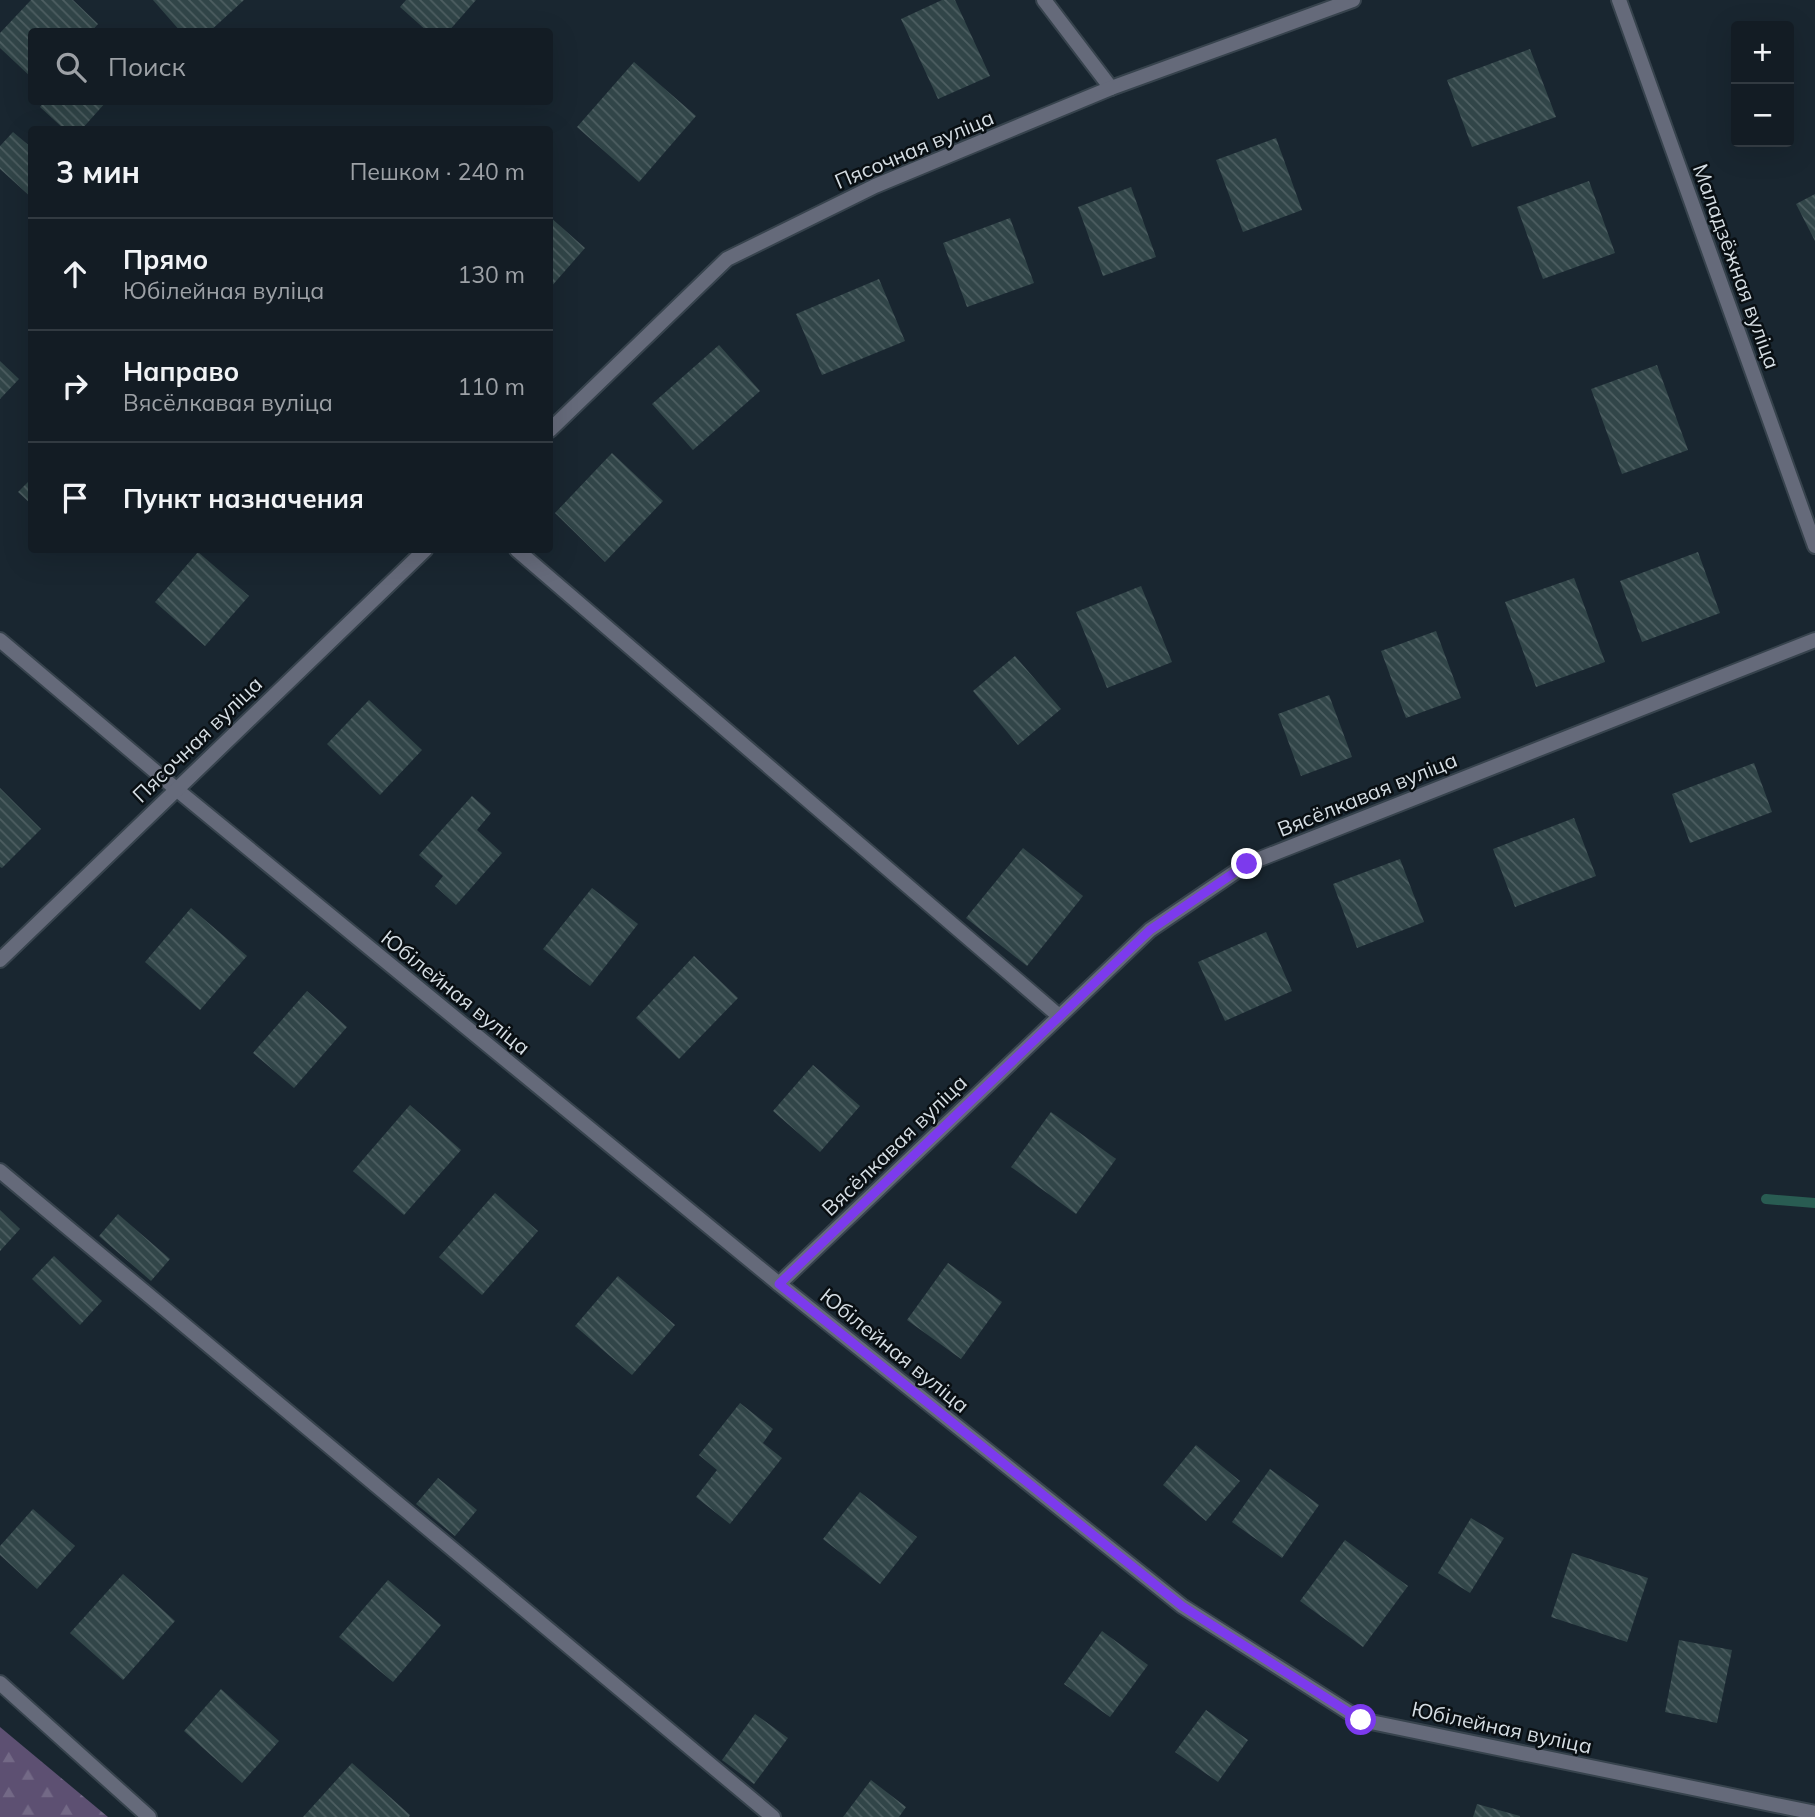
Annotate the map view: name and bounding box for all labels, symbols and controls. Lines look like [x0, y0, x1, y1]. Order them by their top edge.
map controls [1731, 21, 1794, 147]
button: + [1731, 21, 1794, 84]
search box [28, 28, 553, 105]
icon: search [52, 48, 90, 86]
text: Поиск [108, 50, 186, 83]
button: − [1731, 84, 1794, 147]
street label: Пясочная вуліца [831, 104, 997, 194]
text: 3 мин [56, 153, 140, 191]
text: Пешком · 240 m [350, 157, 525, 186]
street label: Маладзёжная вуліца [1688, 160, 1786, 372]
text: Прямо [123, 243, 208, 276]
icon: ahead [56, 255, 94, 293]
text: 130 m [457, 260, 525, 289]
text: Юбілейная вуліца [123, 276, 324, 305]
text: Направо [123, 355, 239, 388]
icon: right [56, 367, 94, 405]
text: 110 m [457, 372, 525, 401]
text: Вясёлкавая вуліца [123, 388, 333, 417]
icon: arrive [56, 479, 94, 517]
text: Пункт назначения [123, 482, 364, 515]
street label: Пясочная вуліца [127, 671, 267, 807]
street label: Вясёлкавая вуліца [1273, 746, 1461, 842]
route end [1231, 848, 1262, 879]
street label: Юбілейная вуліца [376, 924, 536, 1060]
street label: Вясёлкавая вуліца [816, 1069, 972, 1221]
street label: Юбілейная вуліца [815, 1282, 975, 1418]
street label: Юбілейная вуліца [1409, 1695, 1595, 1759]
route start [1345, 1704, 1376, 1735]

